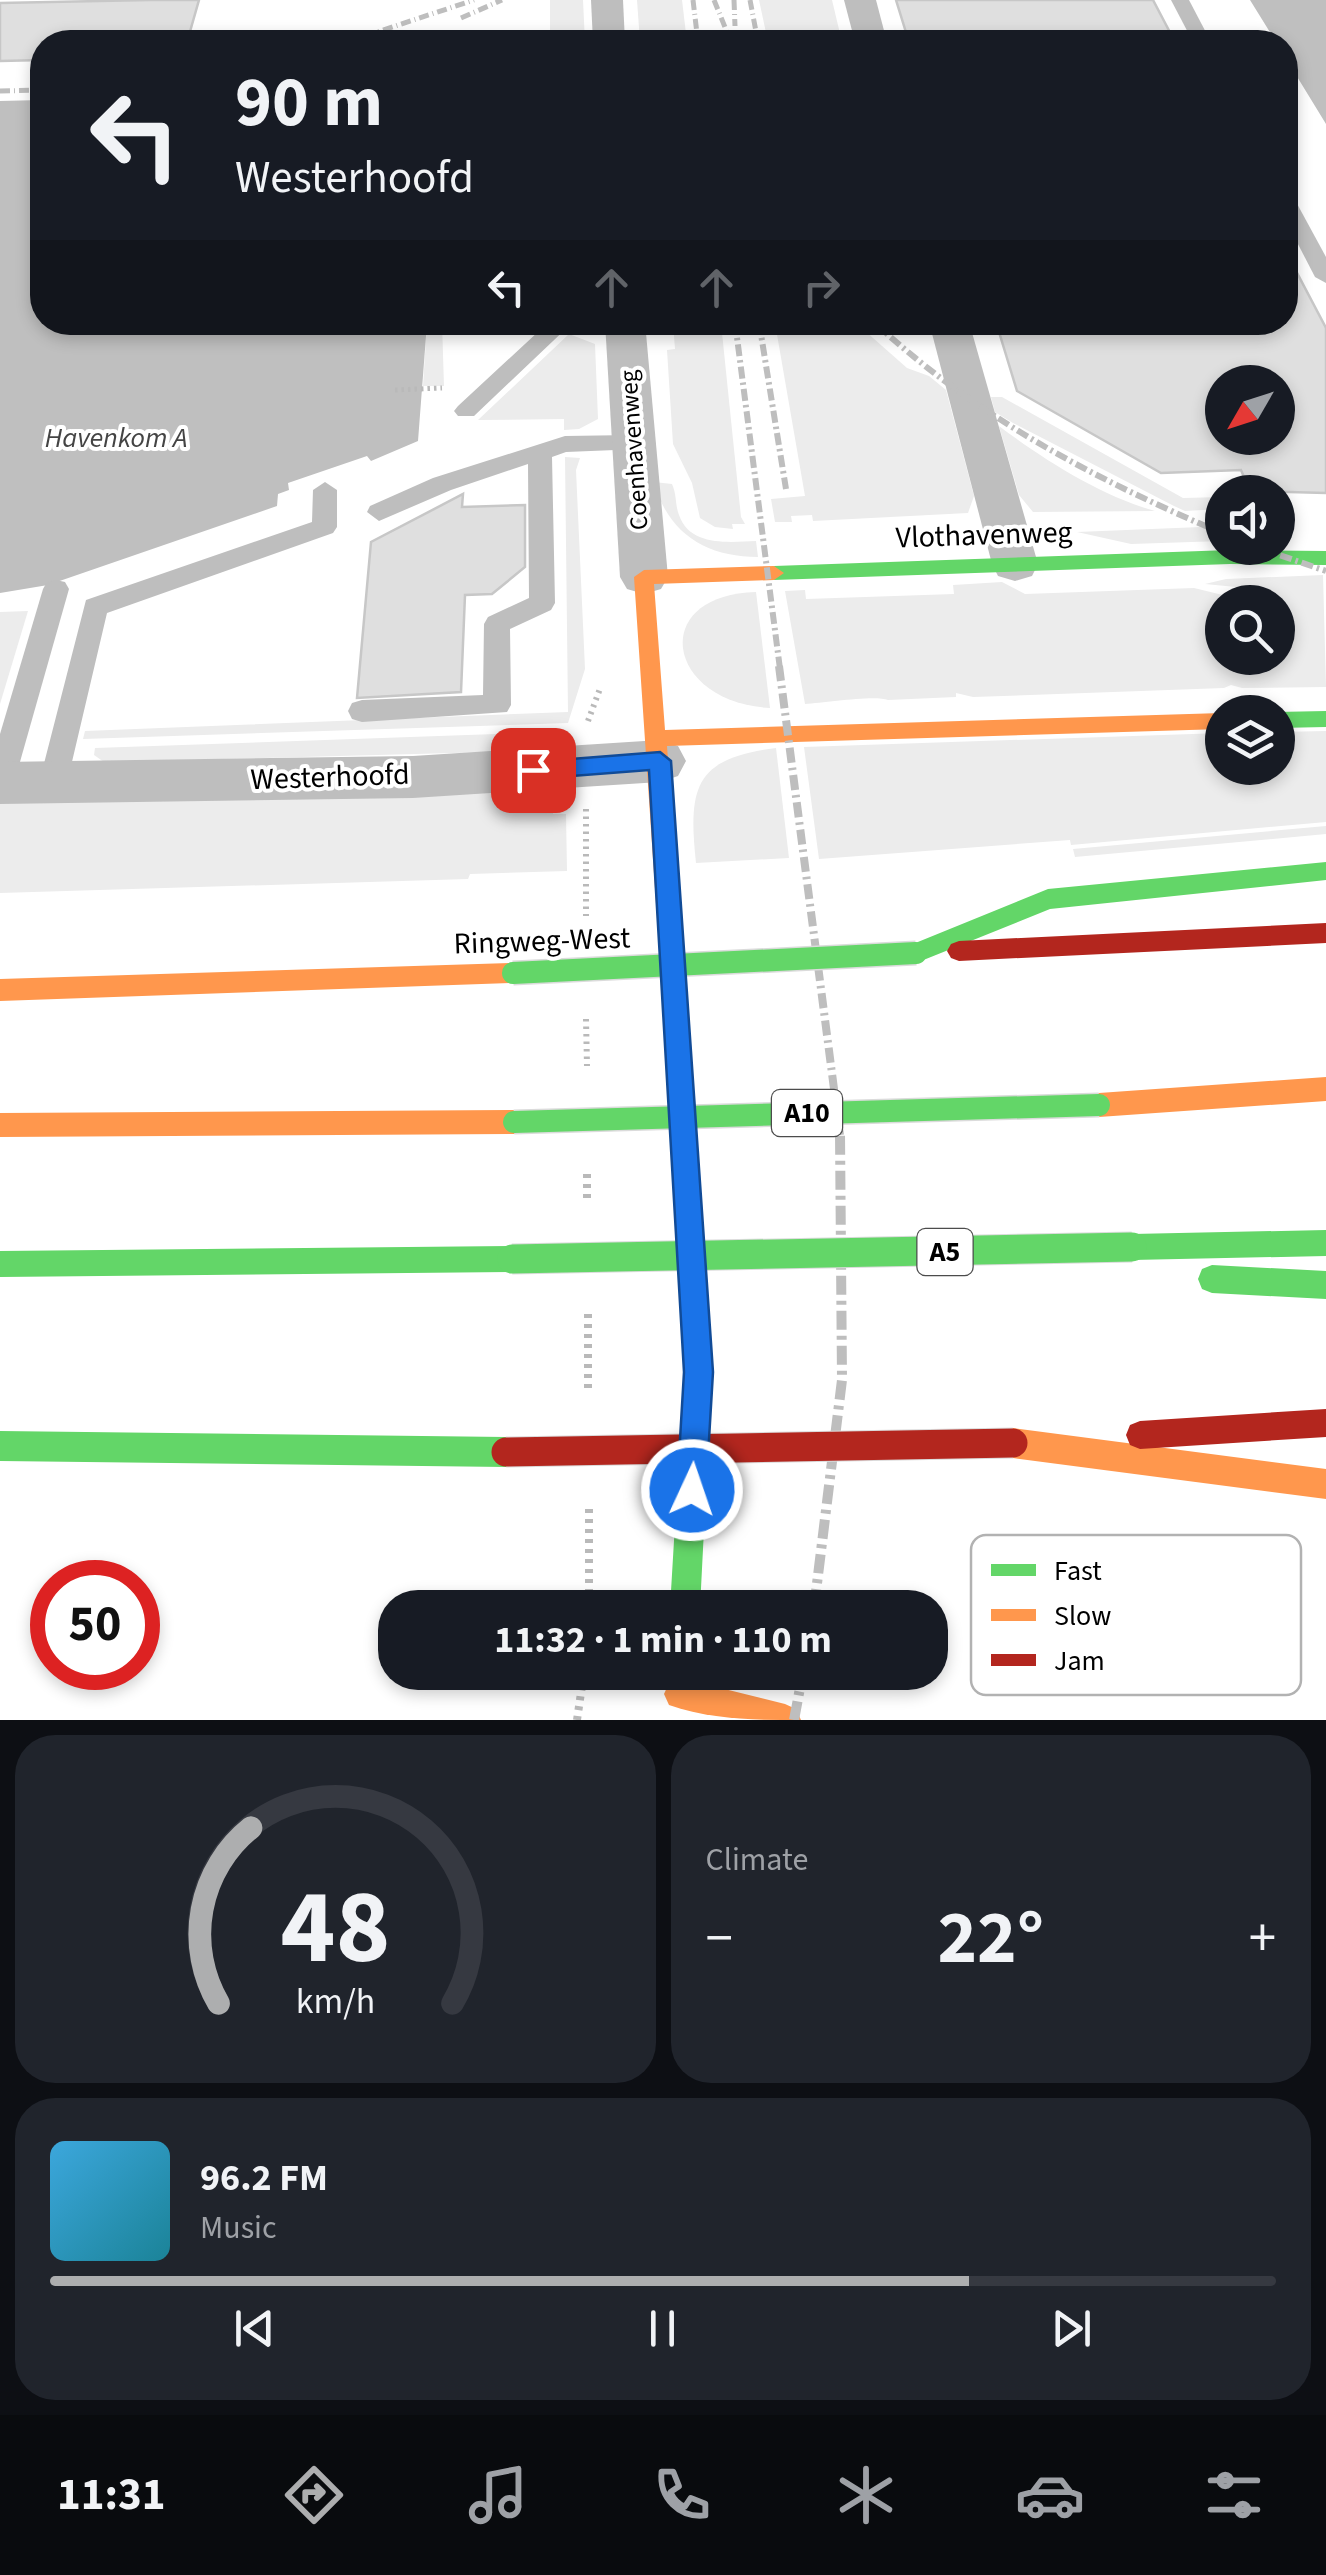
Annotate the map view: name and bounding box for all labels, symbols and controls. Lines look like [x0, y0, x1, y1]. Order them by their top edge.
text: 90 m [235, 53, 383, 153]
icon: left [70, 70, 200, 200]
text: Westerhoofd [235, 146, 474, 210]
icon: left [479, 260, 534, 315]
icon: ahead [584, 260, 639, 315]
icon: ahead [689, 260, 744, 315]
icon: right [794, 260, 849, 315]
north arrow [1205, 365, 1295, 455]
map controls [1205, 365, 1295, 785]
street label: Coenhavenweg [610, 368, 658, 531]
water label: Havenkom A [45, 418, 187, 458]
button: sound [1205, 475, 1295, 565]
street label: Vlothavenweg [895, 510, 1073, 560]
button: search [1205, 585, 1295, 675]
button: layers [1205, 695, 1295, 785]
pin [491, 728, 576, 813]
icon: arrive [506, 743, 561, 798]
street label: Westerhoofd [250, 753, 410, 801]
street label: Ringweg-West [453, 916, 631, 966]
road number: A10 [772, 1090, 842, 1136]
road number: A5 [918, 1229, 972, 1275]
position arrow [640, 1438, 744, 1542]
legend [971, 1535, 1301, 1695]
text: Fast [1054, 1551, 1102, 1591]
speed limit sign: 50 [30, 1560, 160, 1690]
text: Slow [1054, 1596, 1111, 1636]
text: 11:32 · 1 min · 110 m [494, 1613, 832, 1667]
text: Jam [1054, 1641, 1105, 1681]
text: Climate [706, 1837, 808, 1883]
text: 48 [280, 1855, 390, 2003]
text: 22° [937, 1885, 1044, 1992]
text: − [706, 1900, 733, 1978]
text: + [1249, 1900, 1276, 1978]
text: km/h [296, 1976, 375, 2027]
text: 96.2 FM [200, 2151, 328, 2205]
text: Music [200, 2205, 277, 2251]
icon: previous [227, 2301, 282, 2356]
icon: pause [635, 2301, 690, 2356]
icon: next [1044, 2301, 1099, 2356]
icon: directions [279, 2460, 349, 2530]
icon: music [463, 2460, 533, 2530]
icon: phone [647, 2460, 717, 2530]
icon: climate [831, 2460, 901, 2530]
icon: car [1015, 2460, 1085, 2530]
icon: filters [1199, 2460, 1269, 2530]
text: 11:31 [57, 2463, 166, 2527]

